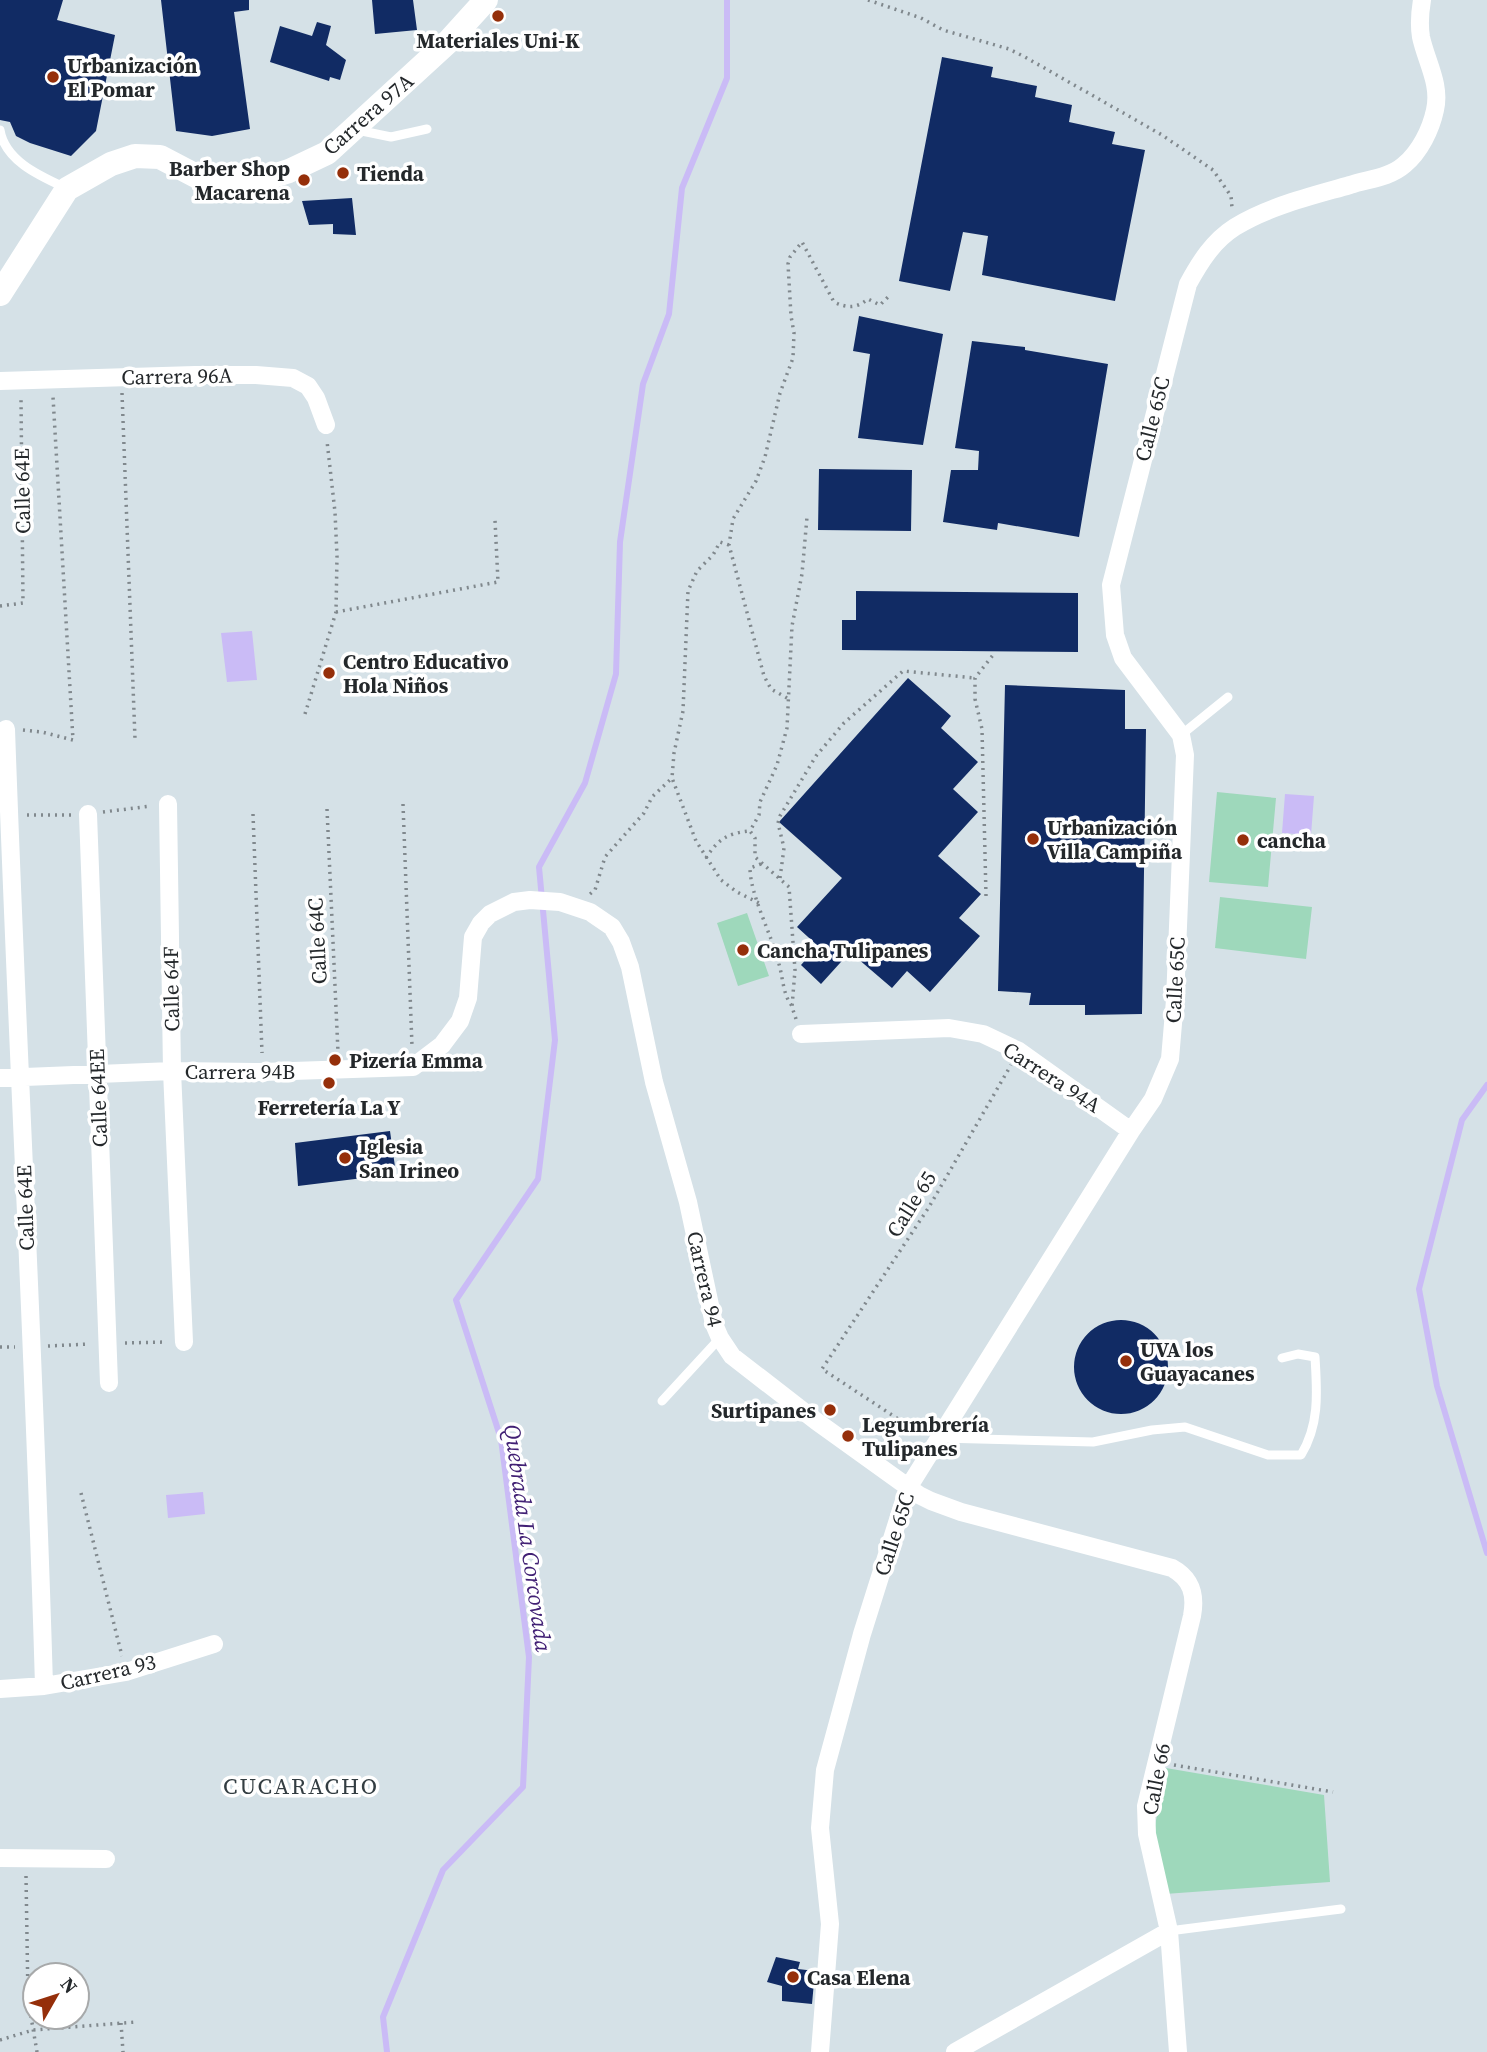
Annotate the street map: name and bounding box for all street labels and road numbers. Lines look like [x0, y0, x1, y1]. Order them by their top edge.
street label: Carrera 97A [316, 67, 420, 161]
street label: Carrera 96A [121, 361, 233, 391]
street label: Calle 65C [1127, 374, 1177, 464]
street label: Calle 64E [7, 448, 37, 534]
street label: Calle 64C [300, 897, 334, 985]
street label: Calle 65C [1158, 936, 1192, 1024]
street label: Calle 64F [156, 946, 186, 1032]
street label: Carrera 94A [997, 1035, 1107, 1119]
street label: Calle 64EE [82, 1048, 114, 1148]
street label: Carrera 94B [185, 1057, 295, 1086]
street label: Calle 64E [9, 1165, 41, 1251]
street label: Calle 65 [879, 1165, 943, 1243]
street label: Carrera 94 [680, 1228, 730, 1330]
street label: Calle 65C [867, 1488, 921, 1580]
street label: Carrera 93 [57, 1647, 159, 1697]
street label: Calle 66 [1135, 1740, 1177, 1818]

